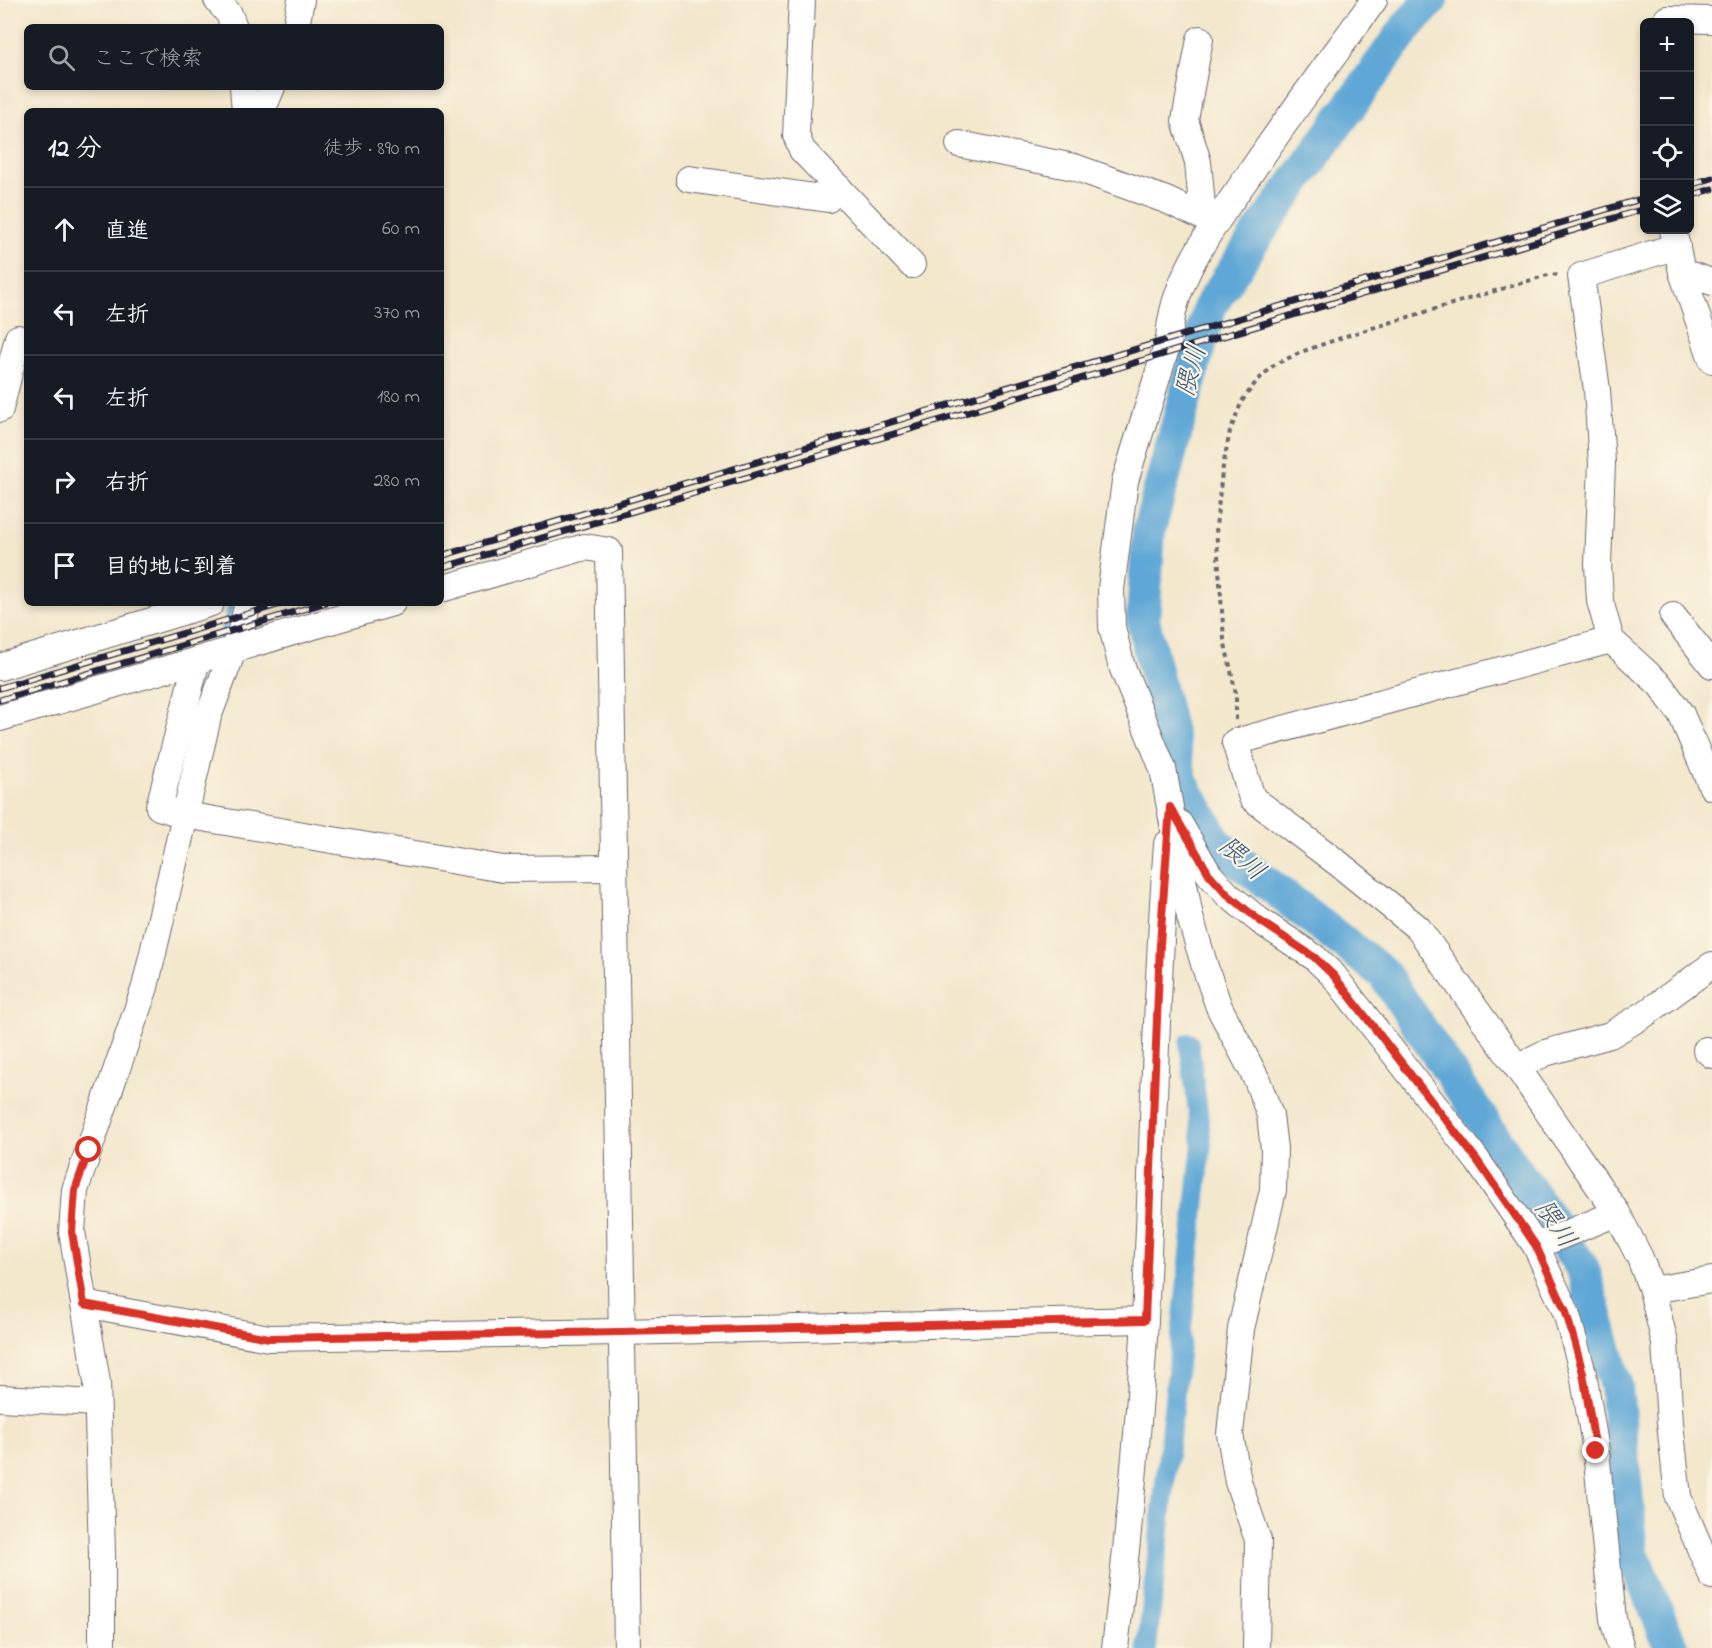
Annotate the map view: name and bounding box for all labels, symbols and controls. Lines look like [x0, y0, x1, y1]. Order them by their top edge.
map controls [1640, 18, 1694, 234]
button: + [1640, 18, 1694, 72]
search box [24, 24, 444, 90]
icon: search [45, 41, 78, 74]
text: ここで検索 [93, 44, 203, 76]
button: − [1640, 72, 1694, 126]
button: locate [1640, 126, 1694, 180]
text: 12 分 [48, 131, 102, 169]
text: 徒歩 · 890 m [323, 135, 420, 164]
button: layers [1640, 180, 1694, 234]
icon: ahead [48, 213, 81, 246]
text: 60 m [382, 215, 420, 244]
text: 直進 [105, 216, 149, 248]
icon: left [48, 297, 81, 330]
text: 370 m [374, 299, 420, 328]
text: 左折 [105, 300, 149, 332]
water label: 隈川 [1168, 341, 1218, 401]
icon: left [48, 381, 81, 414]
text: 180 m [377, 383, 420, 412]
text: 左折 [105, 384, 149, 416]
icon: right [48, 465, 81, 498]
text: 280 m [373, 467, 420, 496]
text: 右折 [105, 468, 149, 500]
icon: arrive [48, 549, 81, 582]
text: 目的地に到着 [105, 552, 237, 584]
water label: 隈川 [1209, 829, 1273, 891]
route start [75, 1136, 101, 1162]
water label: 隈川 [1524, 1193, 1584, 1257]
route end [1582, 1437, 1608, 1463]

